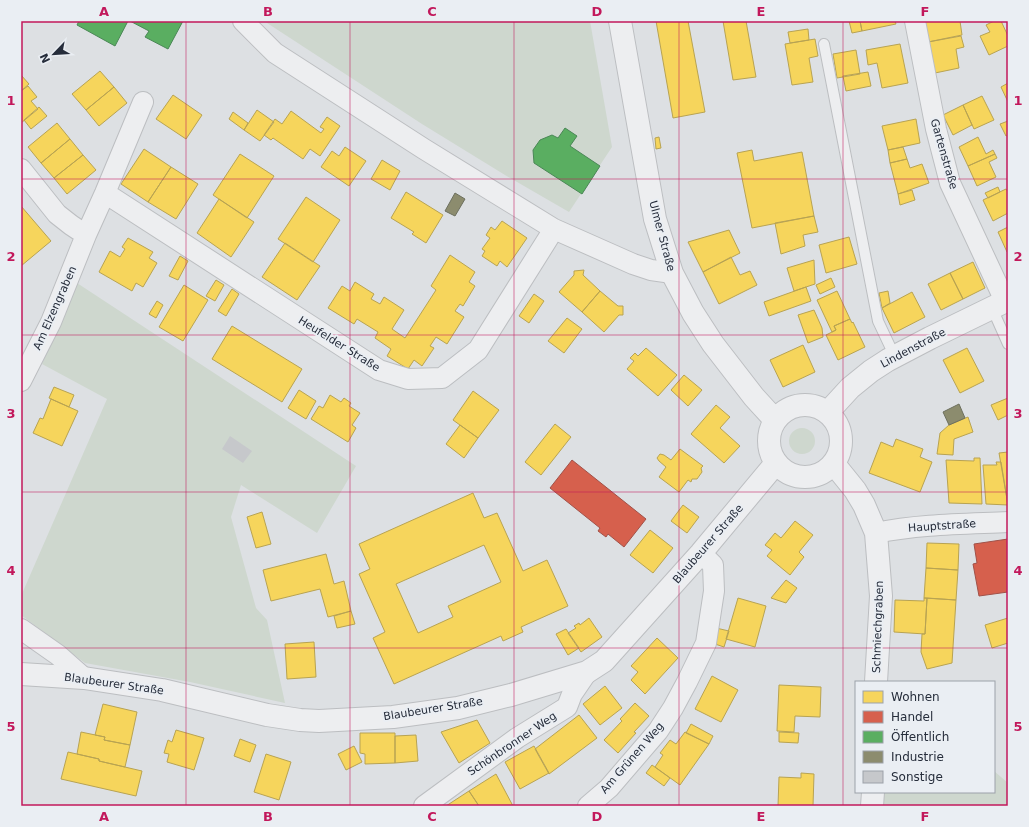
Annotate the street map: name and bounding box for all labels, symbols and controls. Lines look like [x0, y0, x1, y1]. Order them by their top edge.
text: A [99, 4, 109, 19]
text: B [263, 4, 273, 19]
text: C [427, 4, 437, 19]
text: D [592, 4, 603, 19]
text: E [757, 4, 765, 19]
text: F [921, 4, 929, 19]
north arrow [34, 34, 74, 74]
text: N [38, 51, 53, 65]
text: 1 [6, 93, 16, 108]
text: 1 [1013, 93, 1023, 108]
street label: Gartenstraße [928, 117, 960, 191]
street label: Ulmer Straße [646, 199, 678, 273]
text: 2 [6, 249, 16, 264]
text: 2 [1013, 249, 1023, 264]
street label: Am Elzengraben [31, 264, 79, 352]
street label: Heufelder Straße [296, 314, 382, 374]
street label: Lindenstraße [878, 325, 948, 371]
text: 3 [6, 406, 16, 421]
text: 3 [1013, 406, 1023, 421]
street label: Blaubeurer Straße [670, 502, 746, 586]
street label: Hauptstraße [907, 517, 977, 535]
text: 4 [6, 563, 16, 578]
text: 4 [1013, 563, 1023, 578]
street label: Schmiechgraben [870, 581, 886, 673]
street label: Blaubeurer Straße [63, 671, 165, 697]
legend [855, 681, 995, 793]
text: Wohnen [891, 690, 940, 704]
street label: Blaubeurer Straße [382, 695, 484, 723]
street label: Schönbronner Weg [465, 709, 559, 779]
text: Handel [891, 710, 933, 724]
text: 5 [6, 719, 16, 734]
text: 5 [1013, 719, 1023, 734]
street label: Am Grünen Weg [598, 720, 666, 796]
text: Öffentlich [891, 728, 949, 744]
text: Industrie [891, 750, 944, 764]
text: Sonstige [891, 770, 943, 784]
text: A [99, 809, 109, 824]
text: B [263, 809, 273, 824]
text: C [427, 809, 437, 824]
text: D [592, 809, 603, 824]
text: E [757, 809, 765, 824]
text: F [921, 809, 929, 824]

